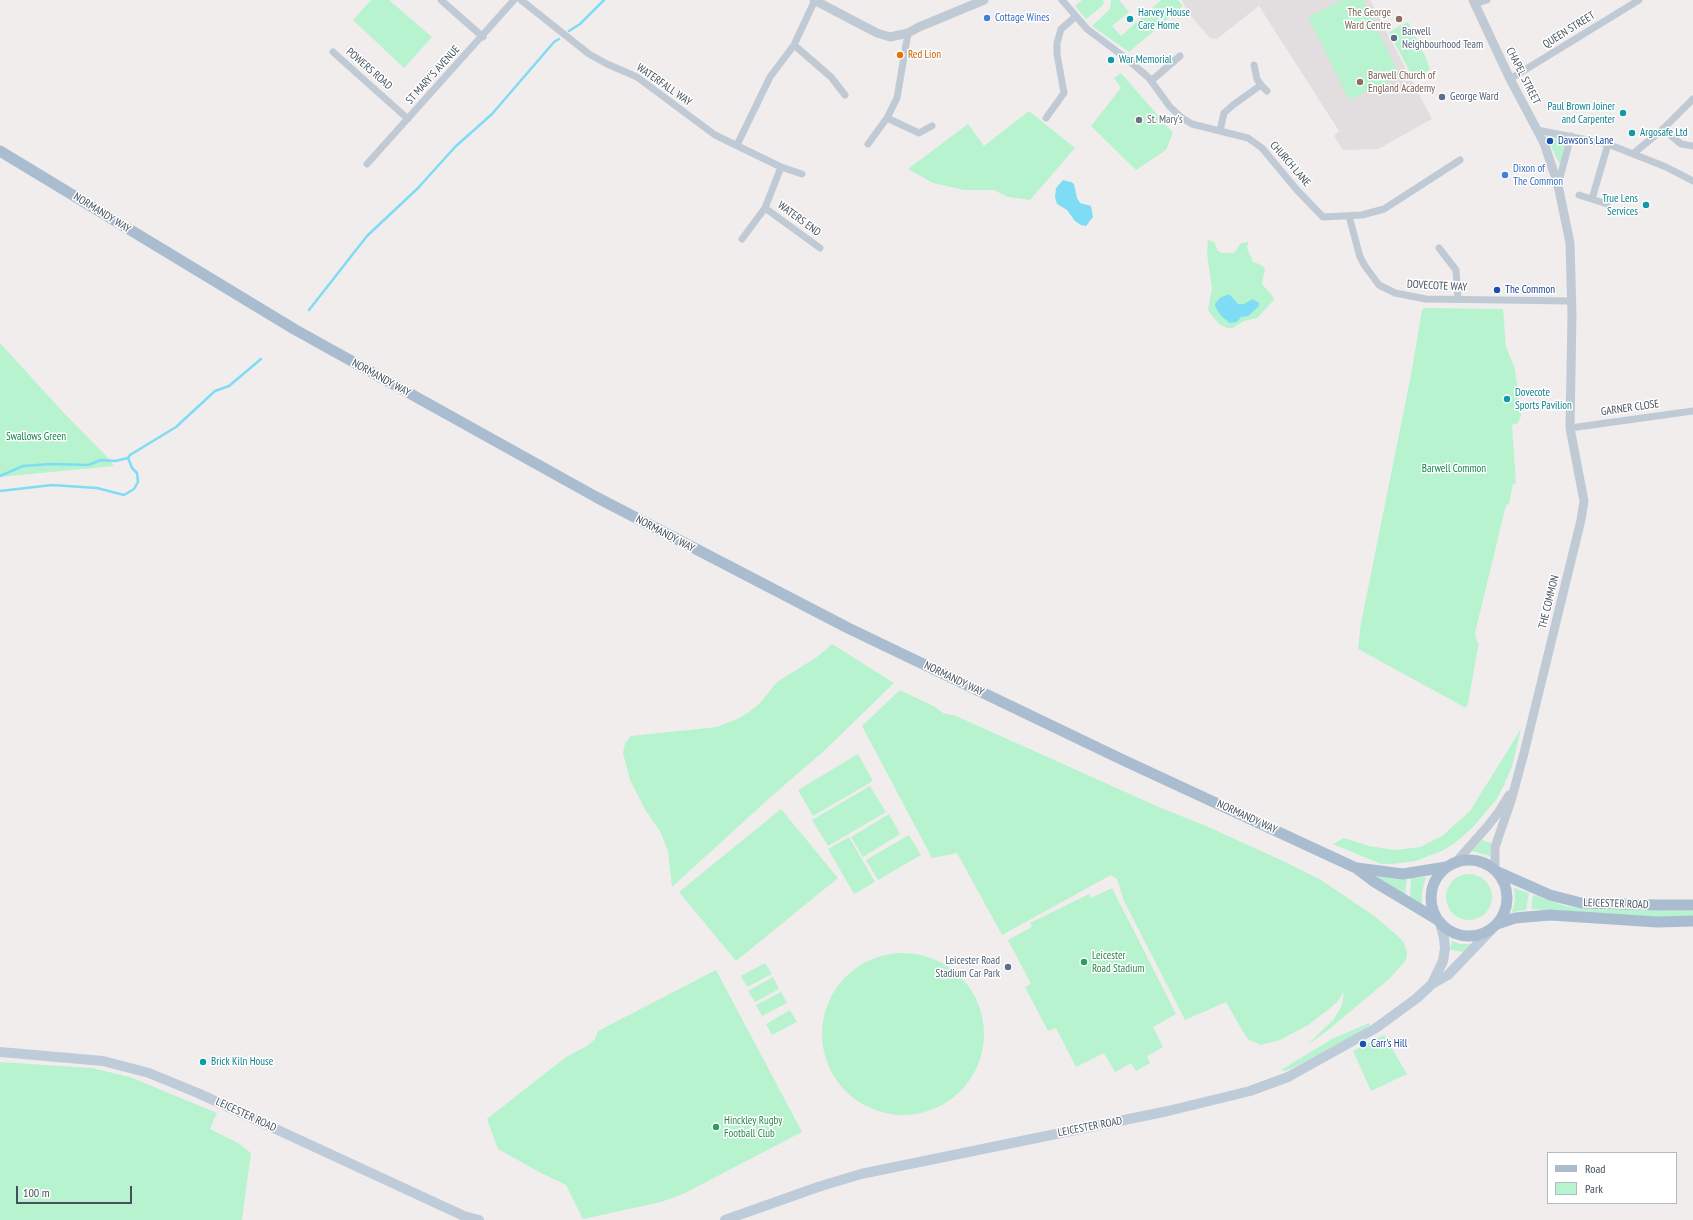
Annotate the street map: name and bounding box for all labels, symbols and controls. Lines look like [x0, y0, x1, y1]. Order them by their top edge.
place label: Harvey House Care Home [1138, 6, 1190, 32]
place label: The George Ward Centre [1345, 6, 1391, 32]
street label: QUEEN STREET [1541, 9, 1597, 51]
place label: Cottage Wines [995, 11, 1049, 25]
marker: Cottage Wines [982, 13, 992, 23]
marker: Harvey House Care Home [1125, 14, 1135, 24]
marker: The George Ward Centre [1394, 14, 1404, 24]
place label: Barwell Neighbourhood Team [1402, 25, 1483, 51]
marker: Barwell Neighbourhood Team [1389, 33, 1399, 43]
street label: ST MARY'S AVENUE [403, 43, 463, 107]
street label: POWERS ROAD [343, 45, 395, 93]
street label: CHAPEL STREET [1503, 45, 1543, 107]
place label: Red Lion [908, 48, 941, 62]
marker: Red Lion [895, 50, 905, 60]
place label: War Memorial [1119, 53, 1172, 67]
marker: War Memorial [1106, 55, 1116, 65]
street label: WATERFALL WAY [634, 61, 694, 109]
place label: Barwell Church of England Academy [1368, 69, 1435, 95]
marker: Barwell Church of England Academy [1355, 77, 1365, 87]
place label: George Ward [1450, 90, 1498, 104]
marker: George Ward [1437, 92, 1447, 102]
place label: Paul Brown Joiner and Carpenter [1548, 100, 1615, 126]
marker: Paul Brown Joiner and Carpenter [1618, 108, 1628, 118]
place label: St. Mary's [1147, 113, 1183, 127]
marker: St. Mary's [1134, 115, 1144, 125]
place label: Argosafe Ltd [1640, 126, 1687, 140]
marker: Argosafe Ltd [1627, 128, 1637, 138]
place label: Dawson's Lane [1558, 134, 1614, 148]
marker: Dawson's Lane [1545, 136, 1555, 146]
street label: CHURCH LANE [1267, 139, 1313, 189]
place label: Dixon of The Common [1513, 162, 1563, 188]
marker: Dixon of The Common [1500, 170, 1510, 180]
street label: NORMANDY WAY [71, 190, 133, 236]
place label: True Lens Services [1602, 192, 1638, 218]
street label: WATERS END [775, 199, 823, 239]
marker: True Lens Services [1641, 200, 1651, 210]
street label: DOVECOTE WAY [1406, 278, 1468, 294]
place label: The Common [1505, 283, 1555, 297]
marker: The Common [1492, 285, 1502, 295]
street label: NORMANDY WAY [349, 357, 413, 399]
place label: Dovecote Sports Pavilion [1515, 386, 1572, 412]
marker: Dovecote Sports Pavilion [1502, 394, 1512, 404]
street label: GARNER CLOSE [1600, 397, 1660, 419]
park label: Swallows Green [6, 430, 66, 444]
park label: Barwell Common [1422, 462, 1486, 476]
street label: NORMANDY WAY [633, 513, 697, 555]
street label: THE COMMON [1536, 574, 1562, 630]
street label: NORMANDY WAY [922, 659, 986, 699]
street label: NORMANDY WAY [1215, 797, 1279, 837]
street label: LEICESTER ROAD [1583, 896, 1649, 912]
place label: Leicester Road Stadium [1092, 949, 1144, 975]
place label: Leicester Road Stadium Car Park [935, 954, 1000, 980]
marker: Leicester Road Stadium [1079, 957, 1089, 967]
marker: Leicester Road Stadium Car Park [1003, 962, 1013, 972]
place label: Carr's Hill [1371, 1037, 1407, 1051]
marker: Carr's Hill [1358, 1039, 1368, 1049]
place label: Brick Kiln House [211, 1055, 273, 1069]
marker: Brick Kiln House [198, 1057, 208, 1067]
street label: LEICESTER ROAD [214, 1095, 278, 1135]
place label: Hinckley Rugby Football Club [724, 1114, 782, 1140]
street label: LEICESTER ROAD [1057, 1114, 1123, 1140]
marker: Hinckley Rugby Football Club [711, 1122, 721, 1132]
legend [1547, 1152, 1677, 1204]
text: Road [1585, 1161, 1605, 1176]
scale bar [18, 1178, 134, 1204]
text: Park [1585, 1181, 1603, 1196]
text: 100 m [23, 1185, 50, 1200]

